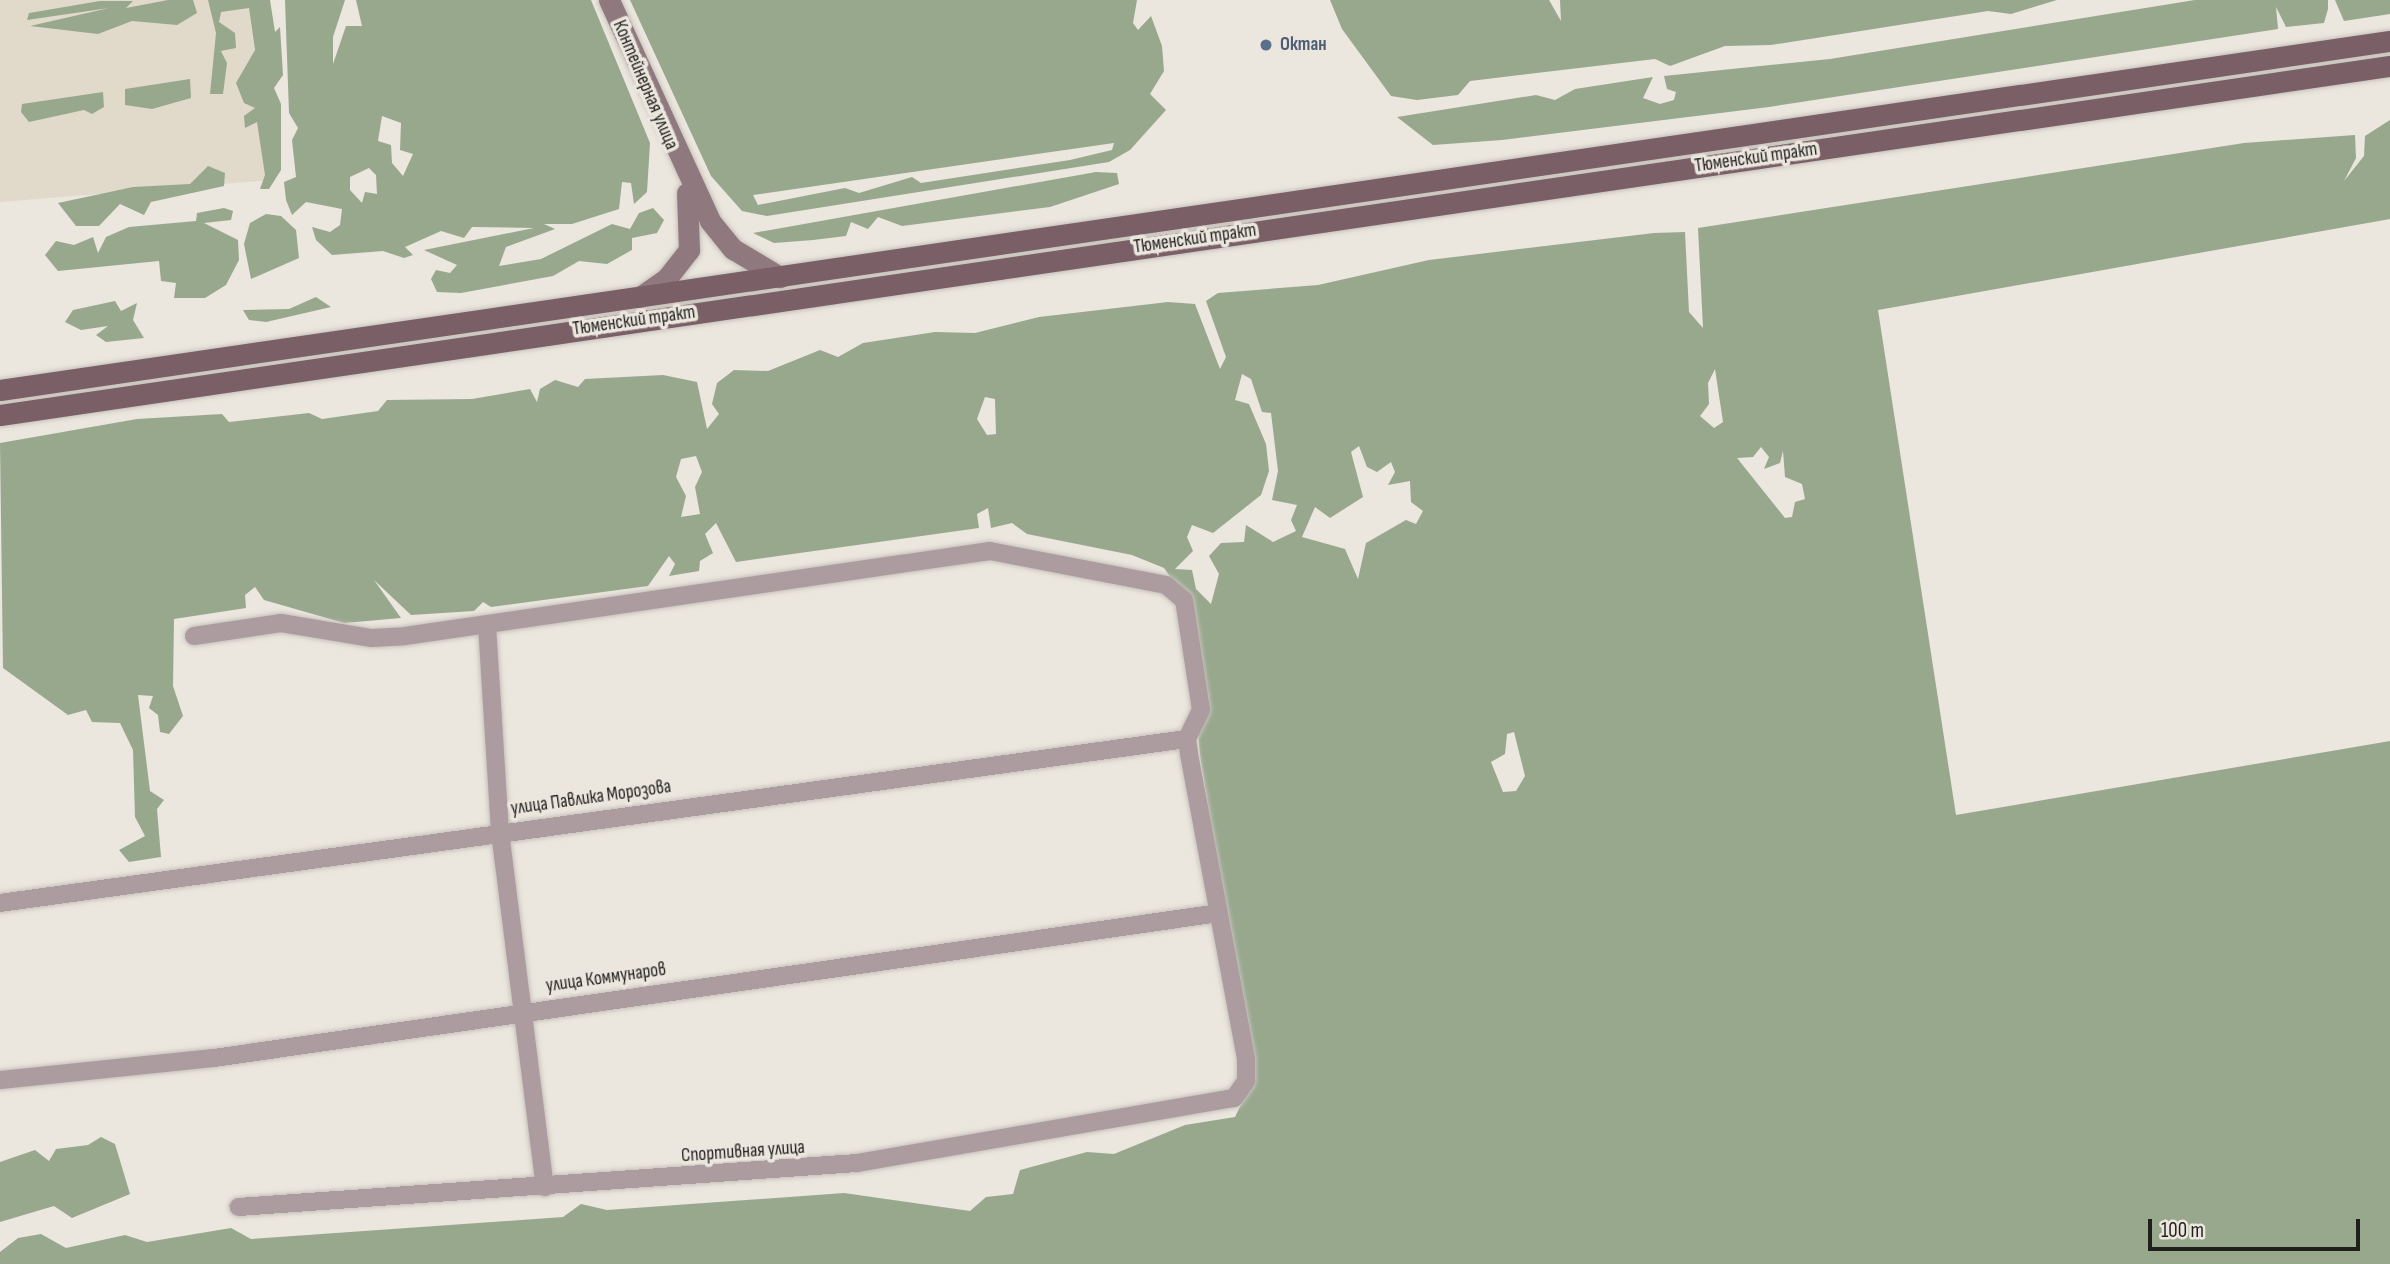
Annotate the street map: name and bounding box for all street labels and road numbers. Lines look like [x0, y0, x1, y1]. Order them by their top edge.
street label: Контейнерная улица [608, 17, 682, 153]
street label: Тюменский тракт [1693, 138, 1819, 178]
street label: Тюменский тракт [1132, 219, 1258, 259]
street label: Тюменский тракт [571, 301, 697, 341]
street label: улица Павлика Морозова [509, 775, 673, 821]
street label: улица Коммунаров [544, 958, 668, 998]
street label: Спортивная улица [680, 1136, 806, 1168]

